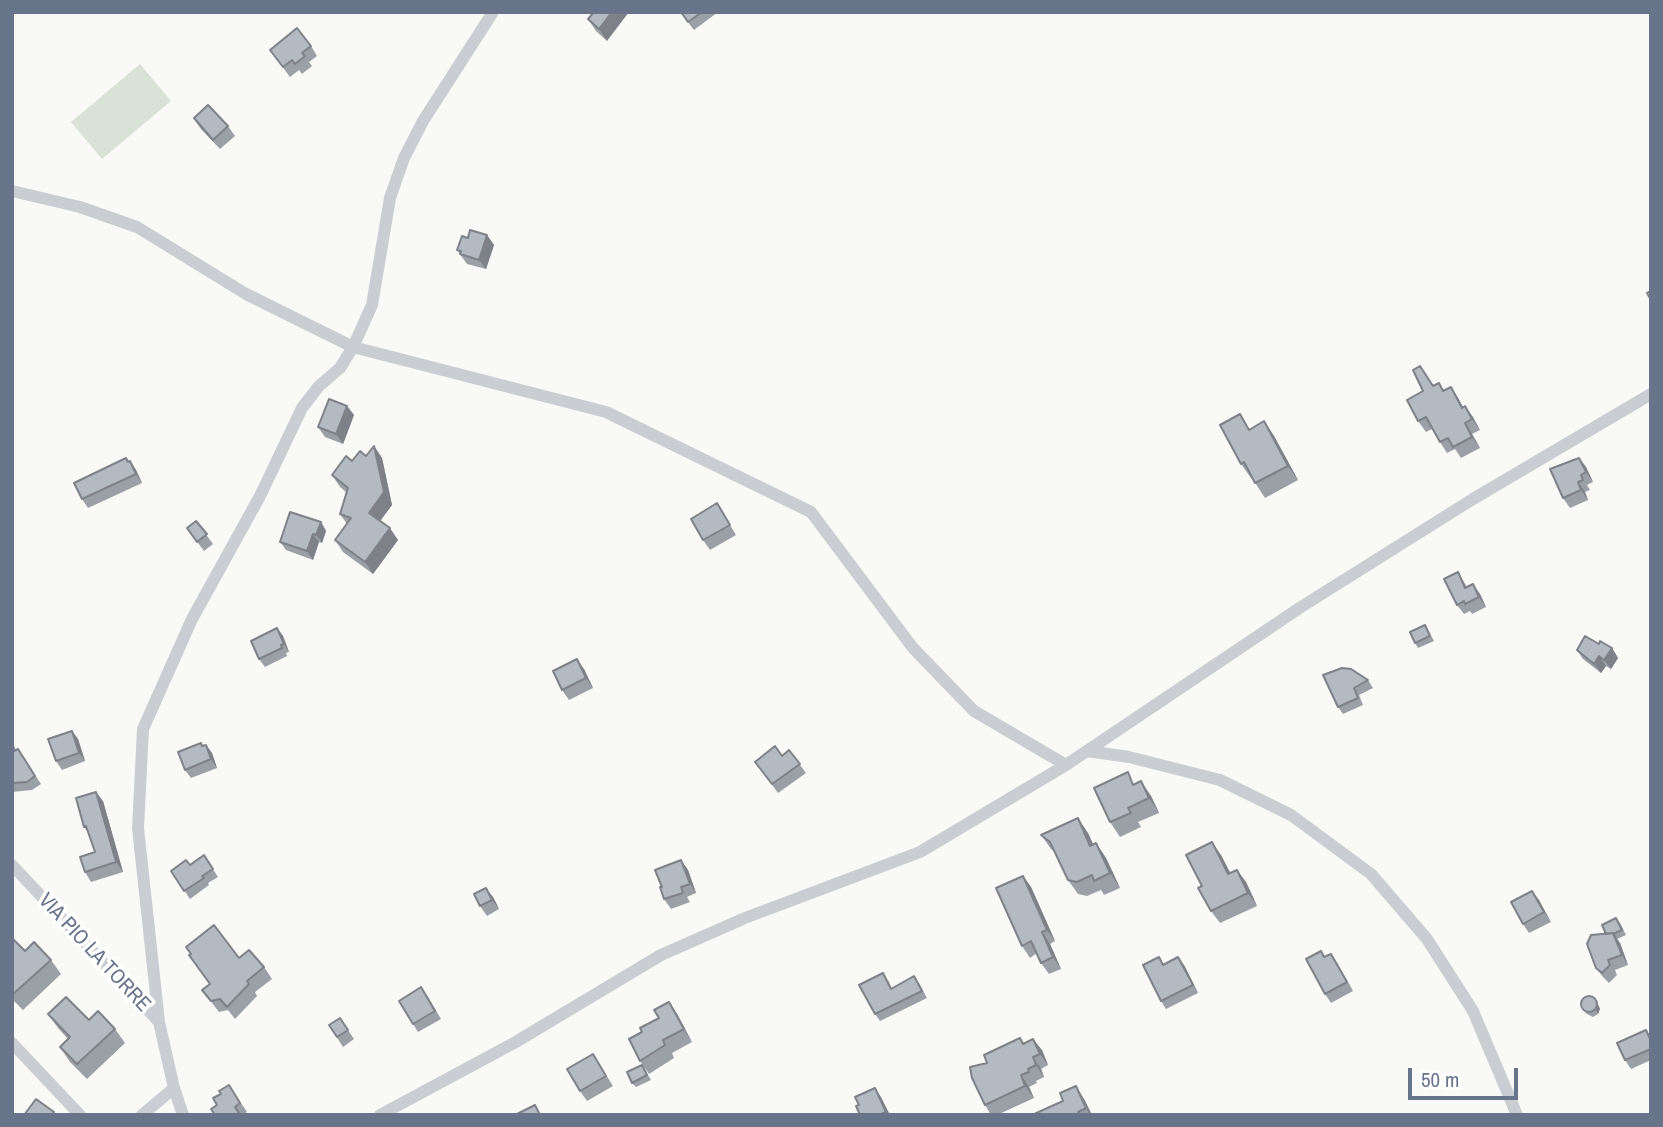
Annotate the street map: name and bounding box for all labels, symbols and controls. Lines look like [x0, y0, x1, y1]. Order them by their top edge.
street label: VIA PIO LA TORRE [33, 889, 155, 1017]
scale bar [1411, 1054, 1521, 1098]
text: 50 m [1421, 1065, 1459, 1094]

